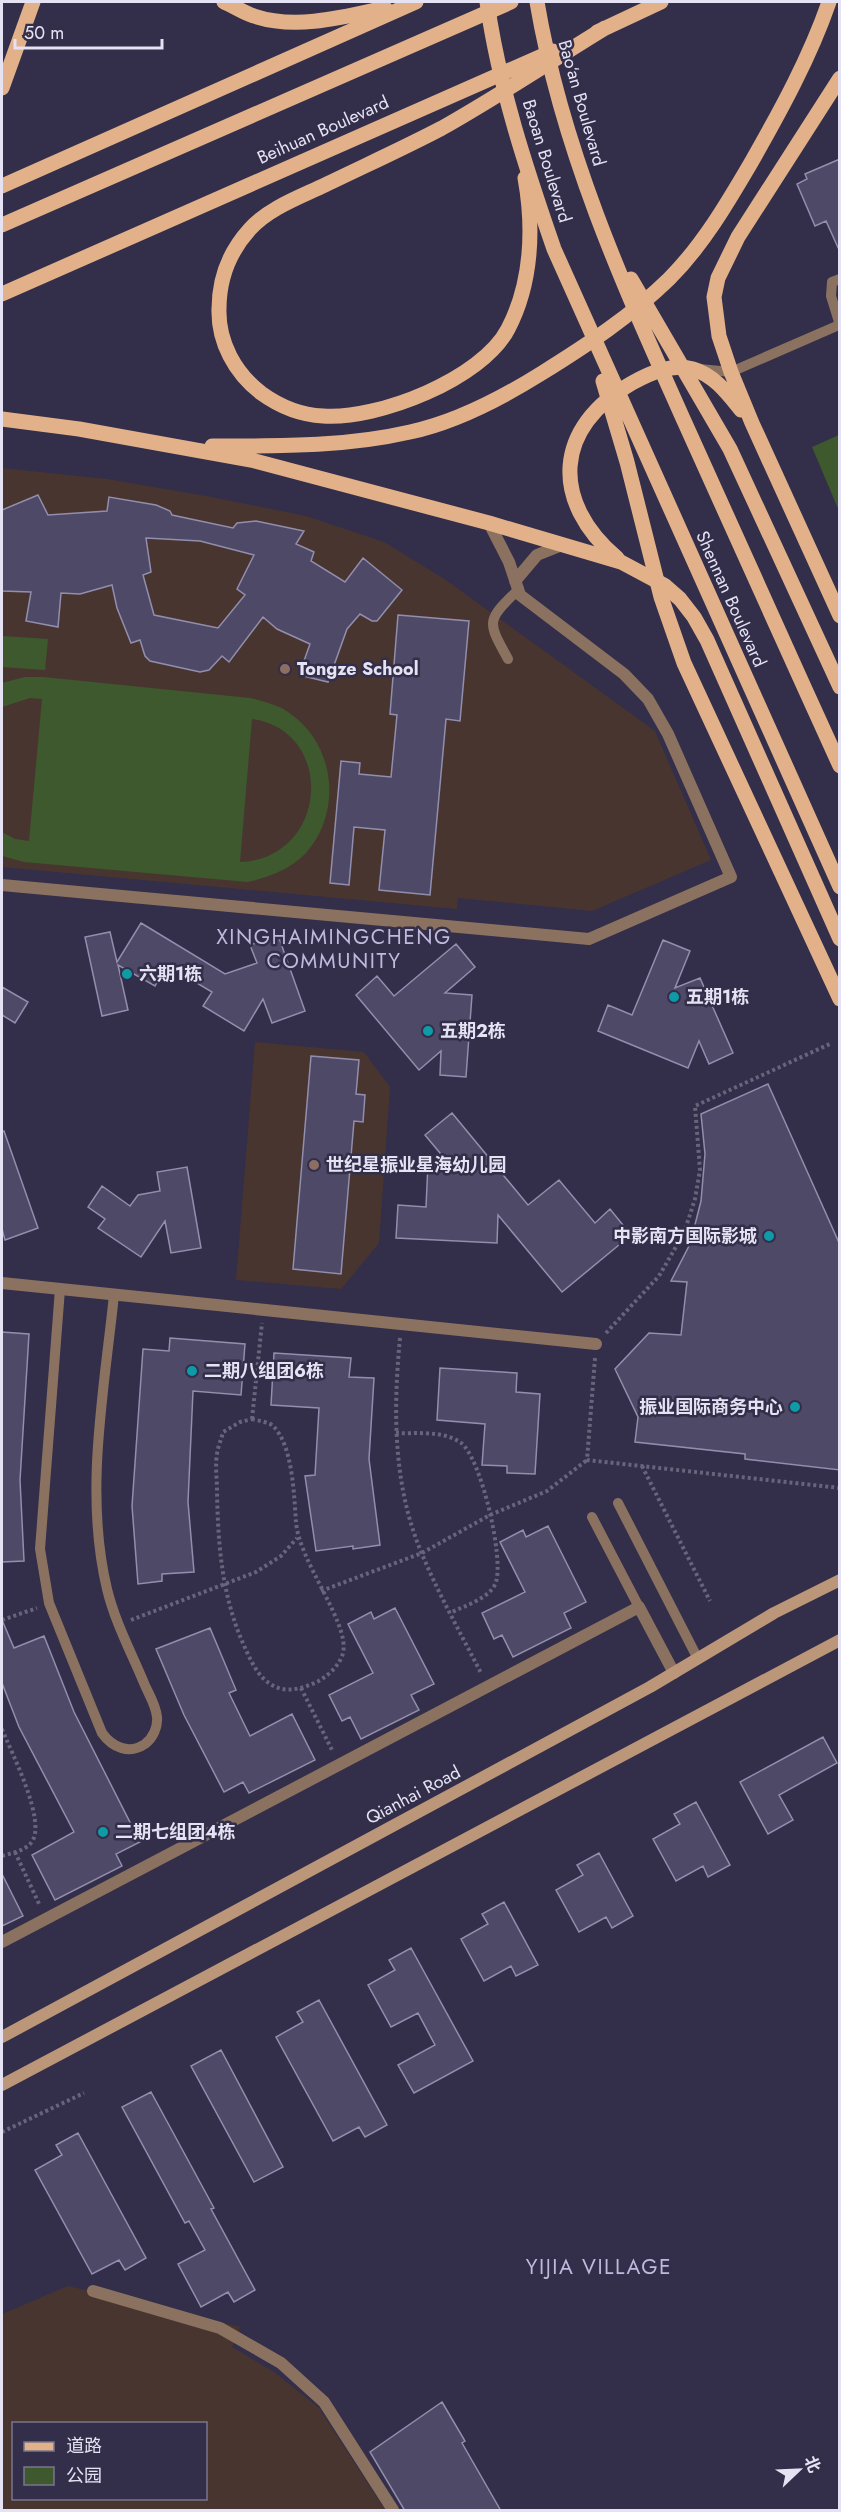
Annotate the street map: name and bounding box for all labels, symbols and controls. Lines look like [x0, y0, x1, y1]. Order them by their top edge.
scale bar [15, 12, 162, 50]
text: 50 m [24, 20, 64, 46]
street label: Bao‘an Boulevard [552, 37, 612, 169]
street label: Beihuan Boulevard [253, 89, 393, 171]
street label: Baoan Boulevard [516, 96, 578, 226]
street label: Shennan Boulevard [689, 527, 773, 671]
place label: Tongze School [297, 656, 419, 682]
marker: Tongze School [278, 662, 292, 676]
district label: XINGHAIMINGCHENG COMMUNITY [216, 922, 452, 976]
place label: 六期1栋 [139, 961, 202, 987]
marker: 六期1栋 [120, 967, 134, 981]
place label: 五期1栋 [686, 984, 749, 1010]
marker: 五期1栋 [667, 990, 681, 1004]
place label: 五期2栋 [440, 1018, 506, 1044]
marker: 五期2栋 [421, 1024, 435, 1038]
place label: 世纪星振业星海幼儿园 [326, 1152, 506, 1178]
marker: 世纪星振业星海幼儿园 [307, 1158, 321, 1172]
place label: 中影南方国际影城 [613, 1223, 757, 1249]
marker: 中影南方国际影城 [762, 1229, 776, 1243]
place label: 二期八组团6栋 [204, 1358, 324, 1384]
marker: 二期八组团6栋 [185, 1364, 199, 1378]
place label: 振业国际商务中心 [639, 1394, 783, 1420]
marker: 振业国际商务中心 [788, 1400, 802, 1414]
street label: Qianhai Road [361, 1759, 465, 1831]
place label: 二期七组团4栋 [115, 1819, 236, 1845]
marker: 二期七组团4栋 [96, 1825, 110, 1839]
district label: YIJIA VILLAGE [526, 2252, 672, 2282]
legend [12, 2422, 207, 2500]
text: 道路 [66, 2433, 102, 2459]
north arrow [769, 2440, 829, 2500]
text: 北 [799, 2452, 826, 2476]
text: 公园 [66, 2463, 102, 2489]

